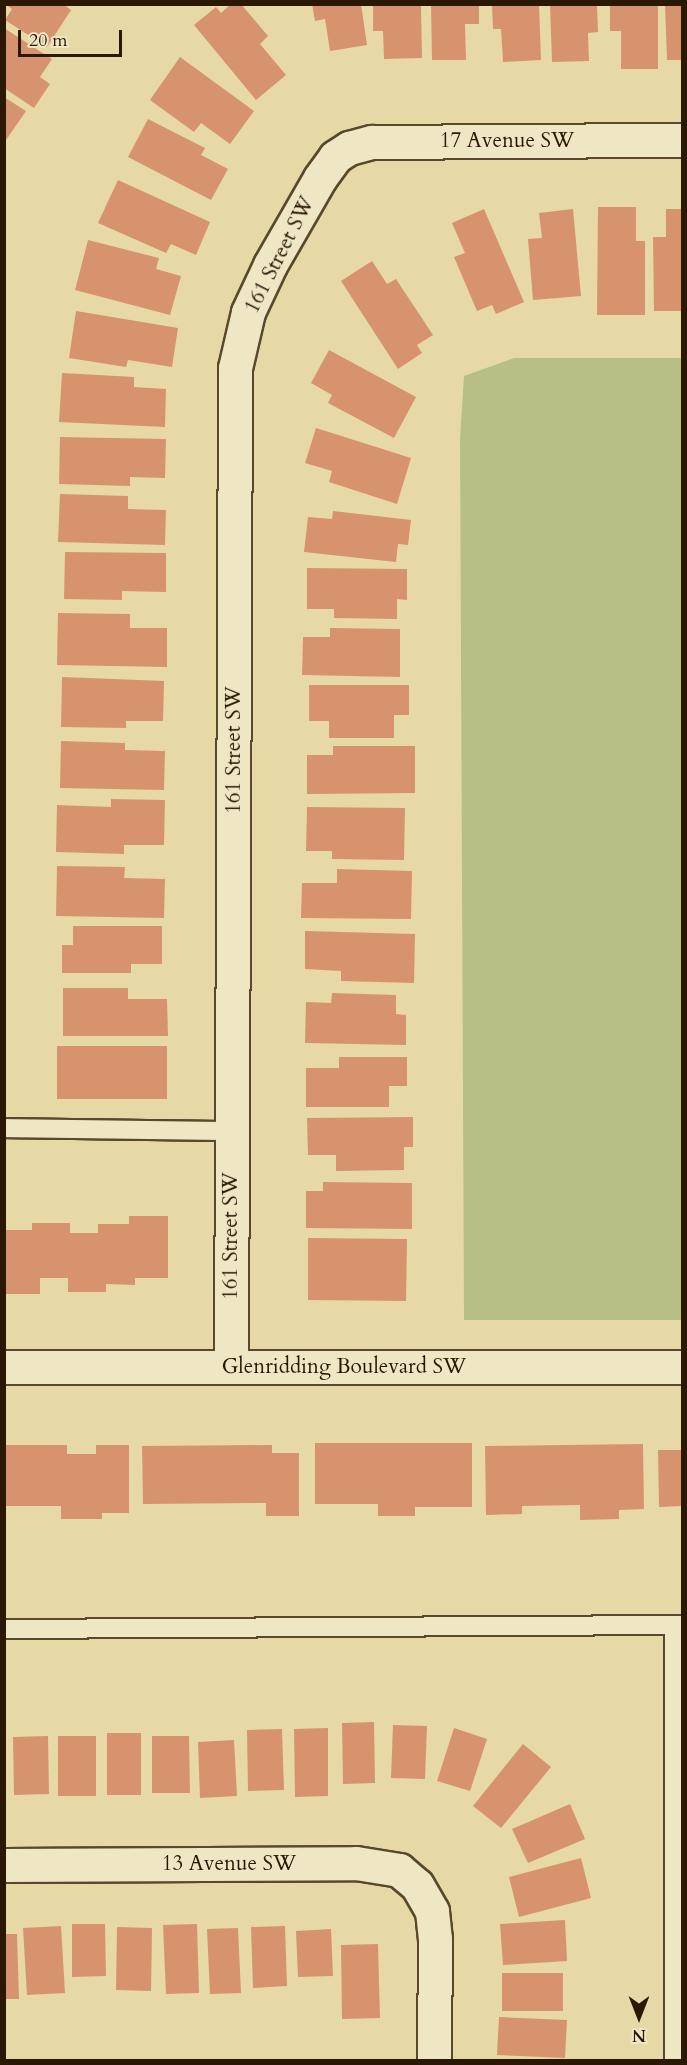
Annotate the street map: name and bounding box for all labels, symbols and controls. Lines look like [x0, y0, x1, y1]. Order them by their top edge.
scale bar [21, 18, 124, 56]
text: 20 m [29, 28, 68, 53]
street label: 17 Avenue SW [440, 128, 574, 154]
street label: 161 Street SW [240, 192, 320, 318]
street label: 161 Street SW [221, 686, 247, 814]
street label: 161 Street SW [218, 1172, 244, 1300]
street label: Glenridding Boulevard SW [222, 1354, 466, 1380]
street label: 13 Avenue SW [162, 1851, 296, 1877]
north arrow [609, 1987, 669, 2047]
text: N [632, 2024, 646, 2046]

